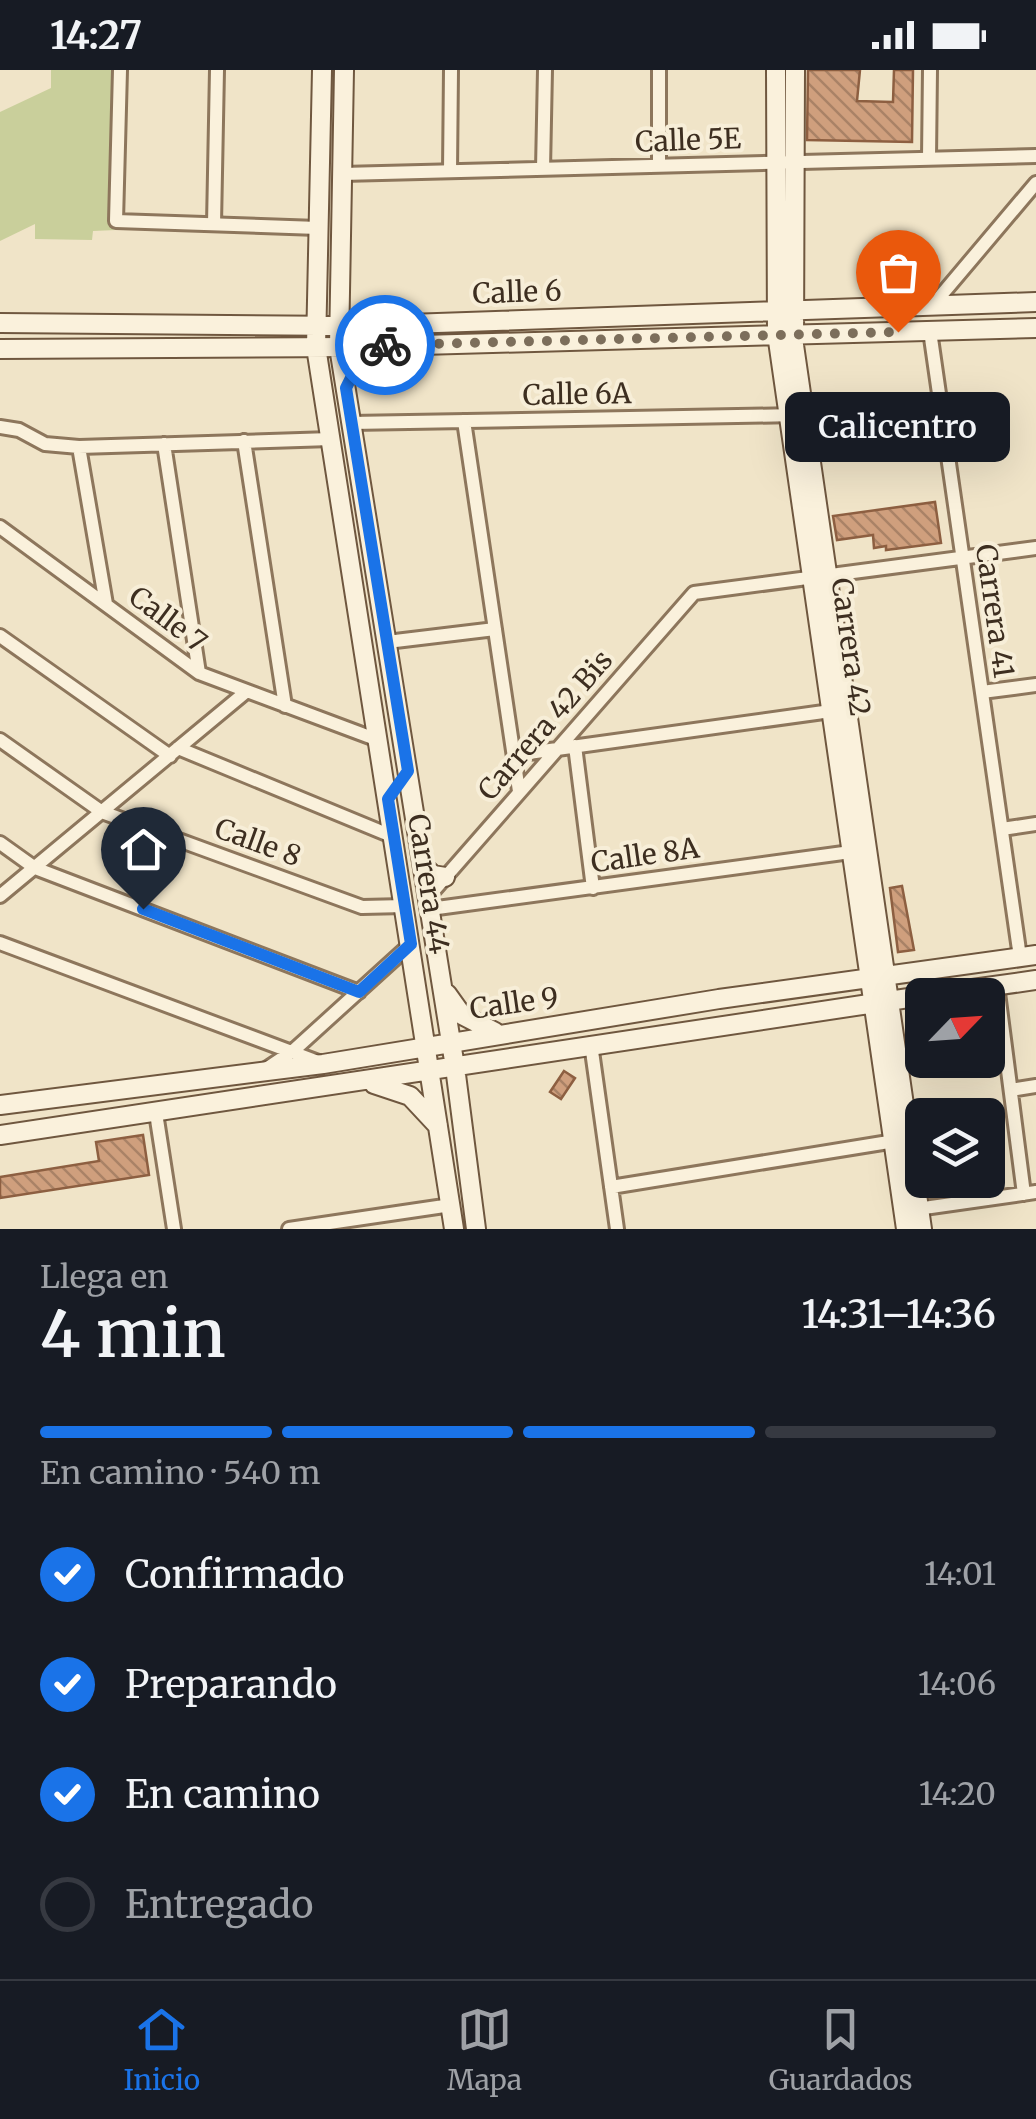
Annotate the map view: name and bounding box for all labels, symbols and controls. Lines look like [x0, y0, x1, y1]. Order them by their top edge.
text: 14:27 [50, 12, 142, 59]
street label: Calle 5E [635, 120, 742, 160]
pin [856, 230, 941, 333]
icon: bag [871, 245, 926, 300]
street label: Calle 6 [472, 272, 562, 312]
courier [335, 295, 435, 395]
icon: bike [358, 318, 413, 373]
street label: Calle 6A [522, 375, 632, 413]
callout: Calicentro [786, 392, 1010, 462]
text: Calicentro [818, 407, 977, 447]
street label: Carrera 41 [968, 542, 1022, 680]
street label: Carrera 42 [823, 576, 879, 718]
street label: Calle 7 [122, 578, 214, 660]
street label: Carrera 42 Bis [470, 643, 620, 807]
pin [101, 807, 186, 910]
street label: Calle 8 [210, 810, 306, 874]
street label: Carrera 44 [400, 811, 458, 957]
icon: home [116, 822, 171, 877]
street label: Calle 8A [589, 830, 702, 880]
north arrow [905, 978, 1005, 1078]
map controls [905, 978, 1005, 1198]
street label: Calle 9 [467, 979, 561, 1027]
button: layers [905, 1098, 1005, 1198]
text: Llega en [40, 1257, 168, 1297]
text: 14:31–14:36 [801, 1291, 996, 1338]
text: 4 min [40, 1293, 226, 1375]
text: En camino · 540 m [40, 1453, 320, 1493]
icon: check [40, 1547, 95, 1602]
text: Confirmado [125, 1551, 345, 1598]
text: 14:01 [924, 1554, 996, 1594]
icon: check [40, 1657, 95, 1712]
text: Preparando [125, 1661, 337, 1708]
text: 14:06 [918, 1664, 996, 1704]
icon: check [40, 1767, 95, 1822]
text: En camino [125, 1771, 320, 1818]
text: 14:20 [919, 1774, 996, 1814]
text: Entregado [125, 1881, 314, 1928]
tab: Inicio [123, 2002, 200, 2098]
tab: Mapa [447, 2002, 522, 2098]
tab: Guardados [769, 2002, 913, 2098]

